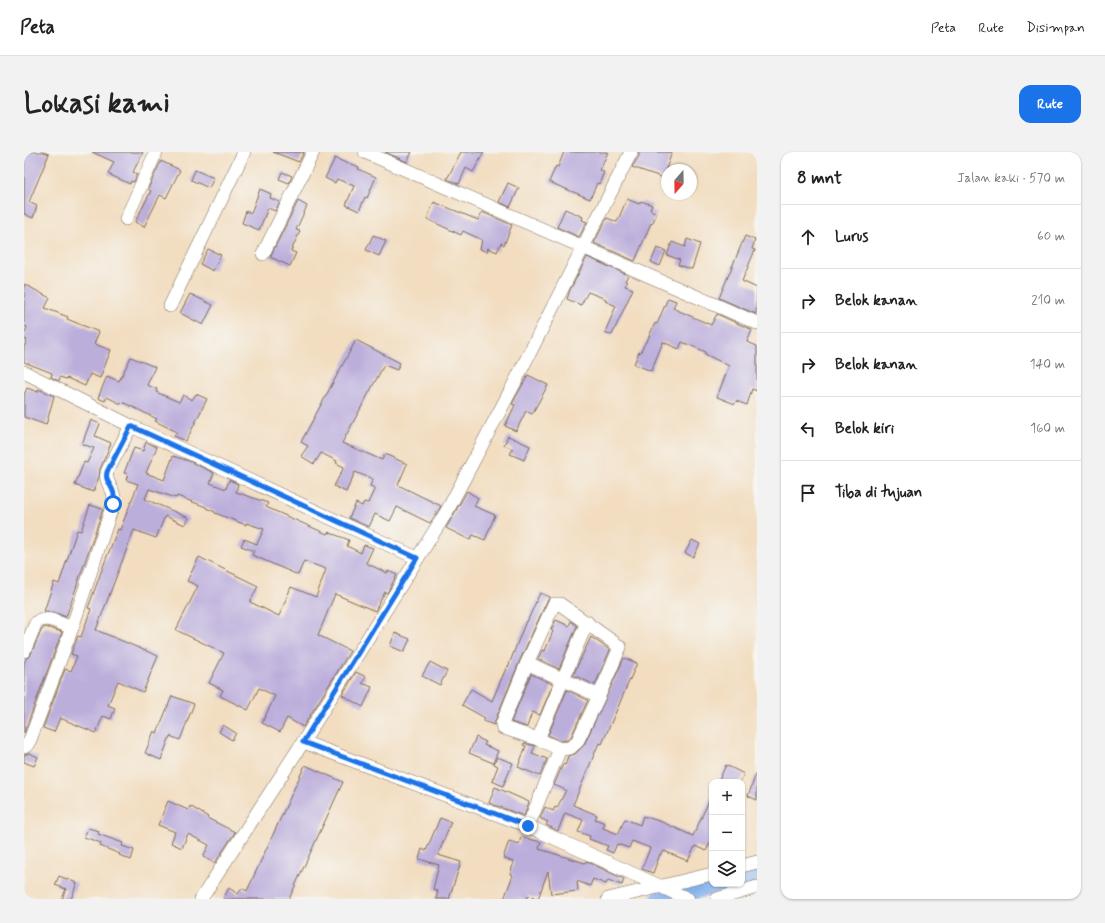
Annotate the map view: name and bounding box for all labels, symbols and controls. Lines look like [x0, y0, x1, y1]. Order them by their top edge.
text: Peta [20, 15, 55, 40]
text: Peta [931, 19, 956, 37]
text: Rute [978, 19, 1004, 37]
text: Disimpan [1026, 19, 1085, 37]
button: Rute [1019, 85, 1081, 123]
text: Lokasi kami [24, 86, 170, 123]
north arrow [661, 164, 697, 200]
text: 8 mnt [797, 167, 842, 189]
text: Jalan kaki · 570 m [957, 170, 1065, 187]
icon: ahead [797, 226, 819, 248]
text: Lurus [835, 227, 868, 247]
text: 60 m [1037, 228, 1065, 245]
icon: right [797, 290, 819, 312]
text: Belok kanan [835, 291, 918, 311]
text: 210 m [1031, 292, 1065, 309]
icon: right [797, 354, 819, 376]
text: Belok kanan [835, 355, 918, 375]
text: 140 m [1030, 356, 1065, 373]
icon: left [797, 418, 819, 440]
text: Belok kiri [835, 419, 894, 439]
text: 160 m [1030, 420, 1065, 437]
icon: arrive [797, 482, 819, 504]
text: Tiba di tujuan [835, 483, 922, 503]
route start [104, 495, 122, 513]
map controls [709, 779, 745, 887]
button: + [709, 779, 745, 815]
button: − [709, 815, 745, 851]
route end [519, 817, 537, 835]
button: layers [709, 851, 745, 887]

